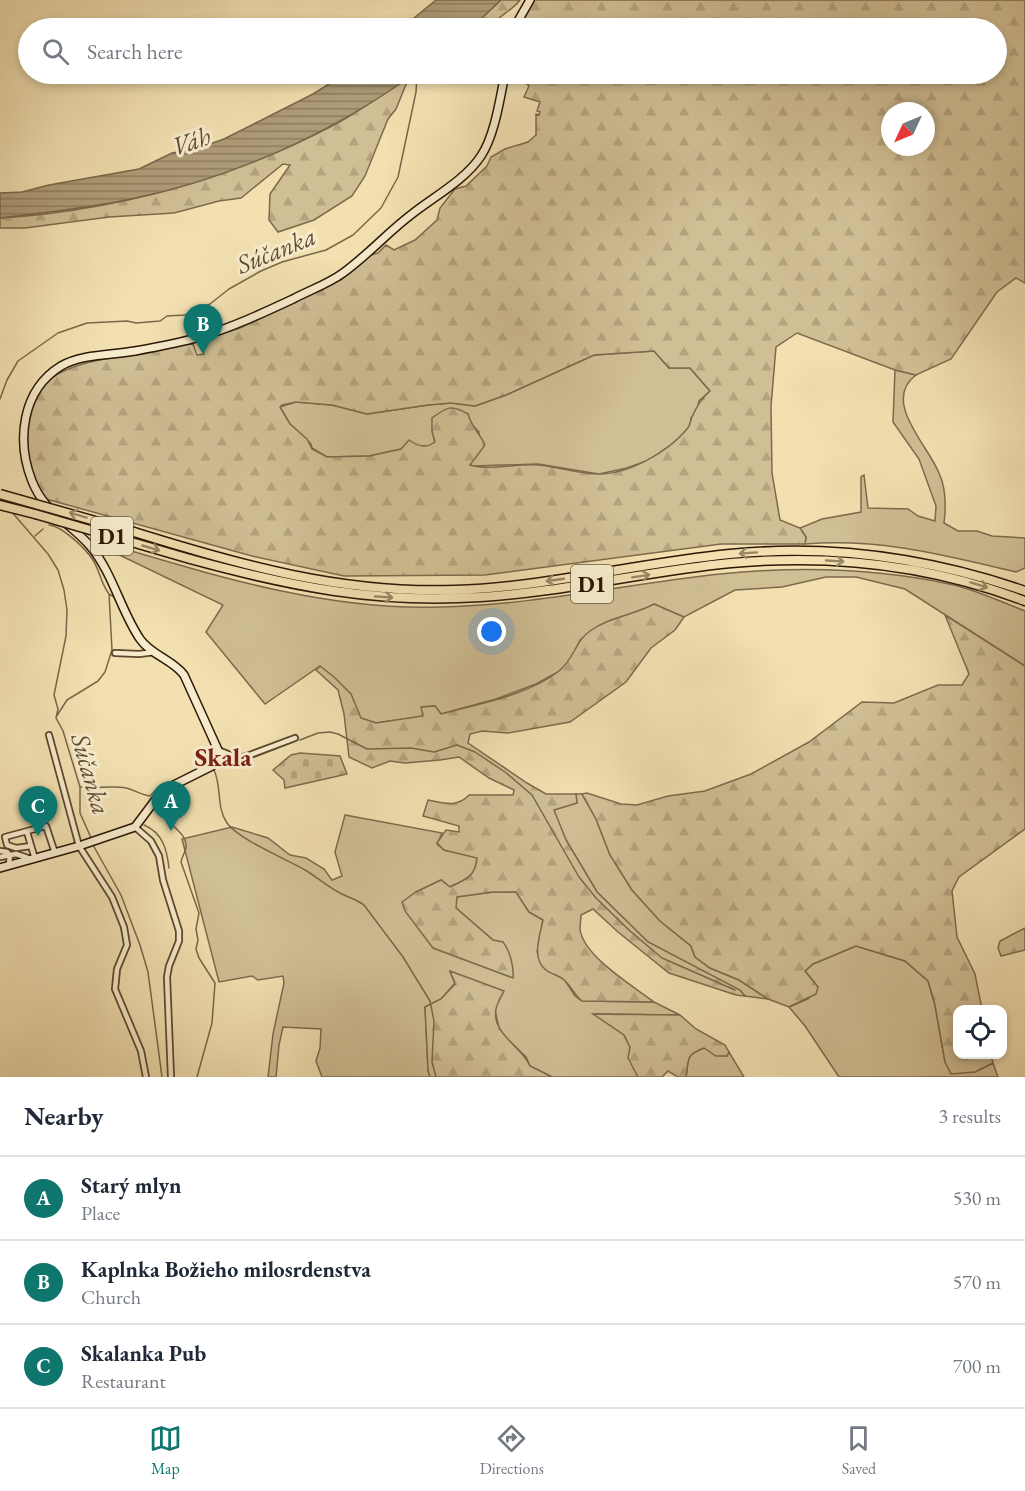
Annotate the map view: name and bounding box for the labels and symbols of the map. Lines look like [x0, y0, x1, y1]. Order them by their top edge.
north arrow [881, 102, 935, 156]
water label: Váh [167, 118, 215, 163]
water label: Súčanka [230, 219, 321, 282]
pin: B [184, 304, 222, 354]
one-way arrow [69, 509, 88, 520]
road number: D1 [91, 517, 133, 555]
one-way arrow [142, 543, 161, 554]
one-way arrow [738, 548, 758, 559]
one-way arrow [824, 555, 844, 566]
road number: D1 [571, 565, 613, 603]
one-way arrow [630, 570, 650, 581]
one-way arrow [545, 575, 565, 586]
one-way arrow [969, 580, 988, 591]
one-way arrow [374, 592, 394, 603]
your location [477, 617, 506, 646]
water label: Súčanka [63, 728, 119, 819]
district label: Skala [194, 740, 252, 774]
pin: A [152, 782, 190, 831]
pin: C [18, 786, 57, 836]

